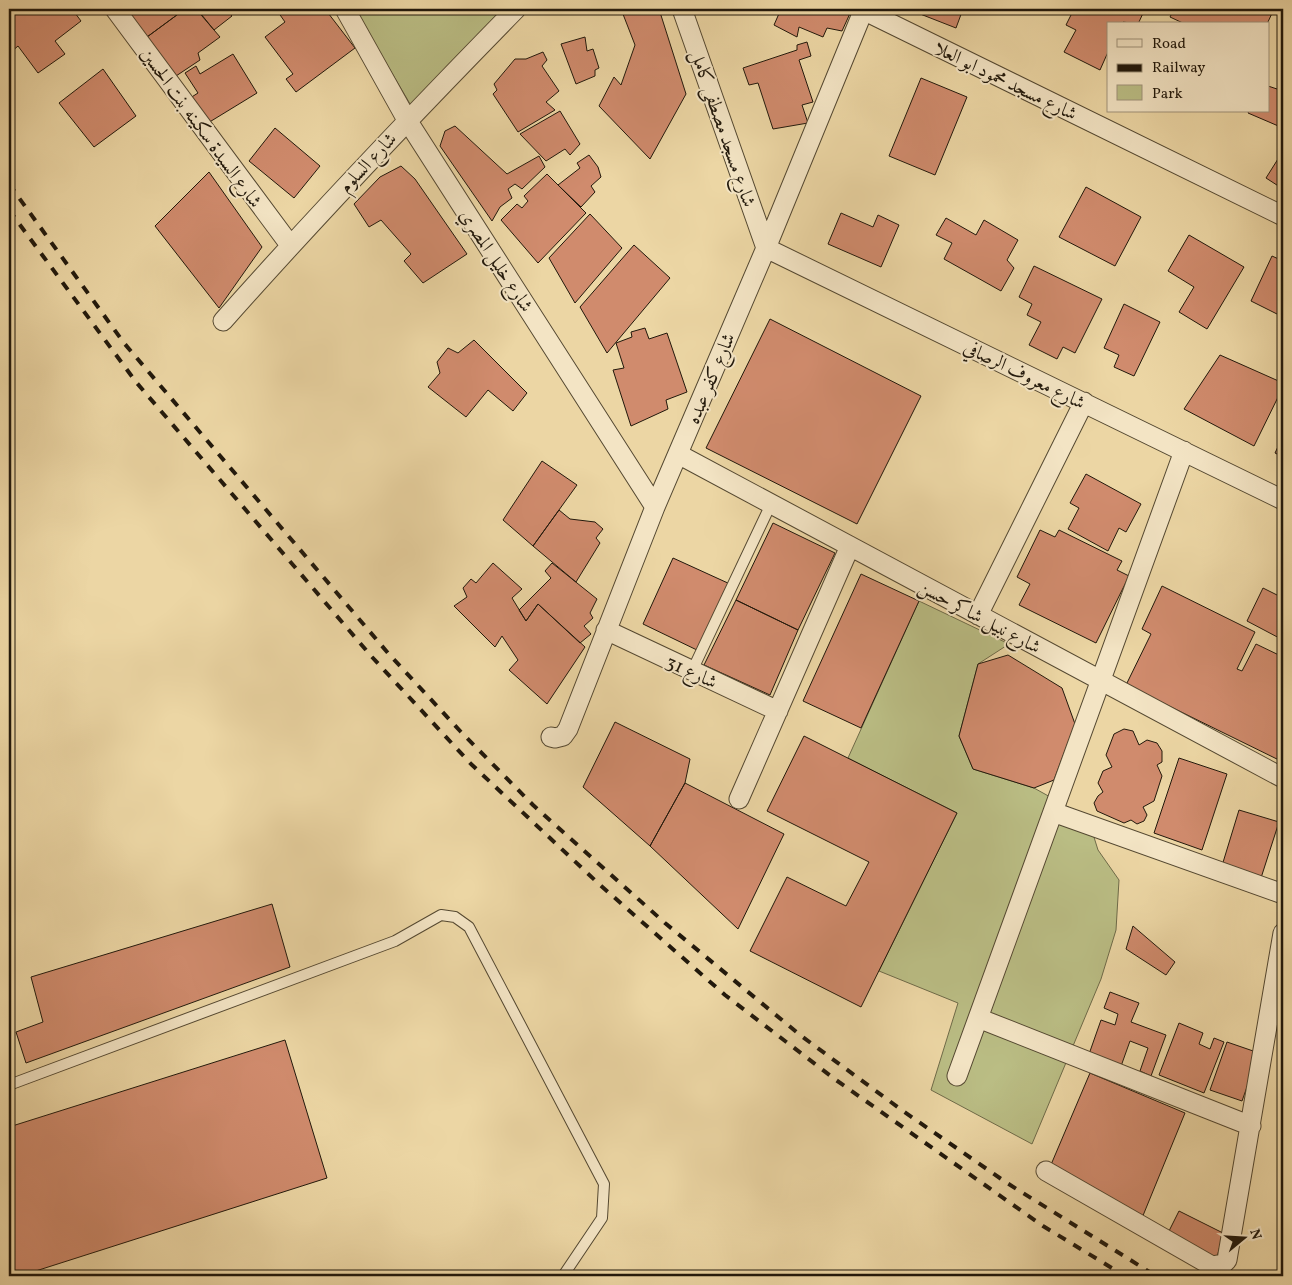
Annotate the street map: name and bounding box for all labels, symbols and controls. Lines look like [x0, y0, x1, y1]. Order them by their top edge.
legend [1107, 22, 1270, 112]
text: Road [1152, 34, 1186, 55]
street label: شارع مسجد محمود ابو العلا [929, 36, 1081, 129]
street label: شارع السيدة سكينه بنت الحسين [132, 43, 268, 214]
street label: شارع مسجد مصطفى كامل [682, 47, 761, 211]
text: Railway [1152, 58, 1205, 79]
text: Park [1152, 84, 1183, 105]
street label: شارع السلوم [334, 127, 405, 201]
street label: شارع خليل المصري [451, 204, 538, 318]
street label: شارع كفر عبده [681, 329, 744, 429]
street label: شارع معروف الرصافي [958, 335, 1089, 417]
street label: شارع نبيل شاكر حسن [913, 575, 1045, 662]
street label: شارع 31 [661, 650, 721, 697]
north arrow [1220, 1212, 1270, 1262]
text: N [1244, 1227, 1266, 1242]

